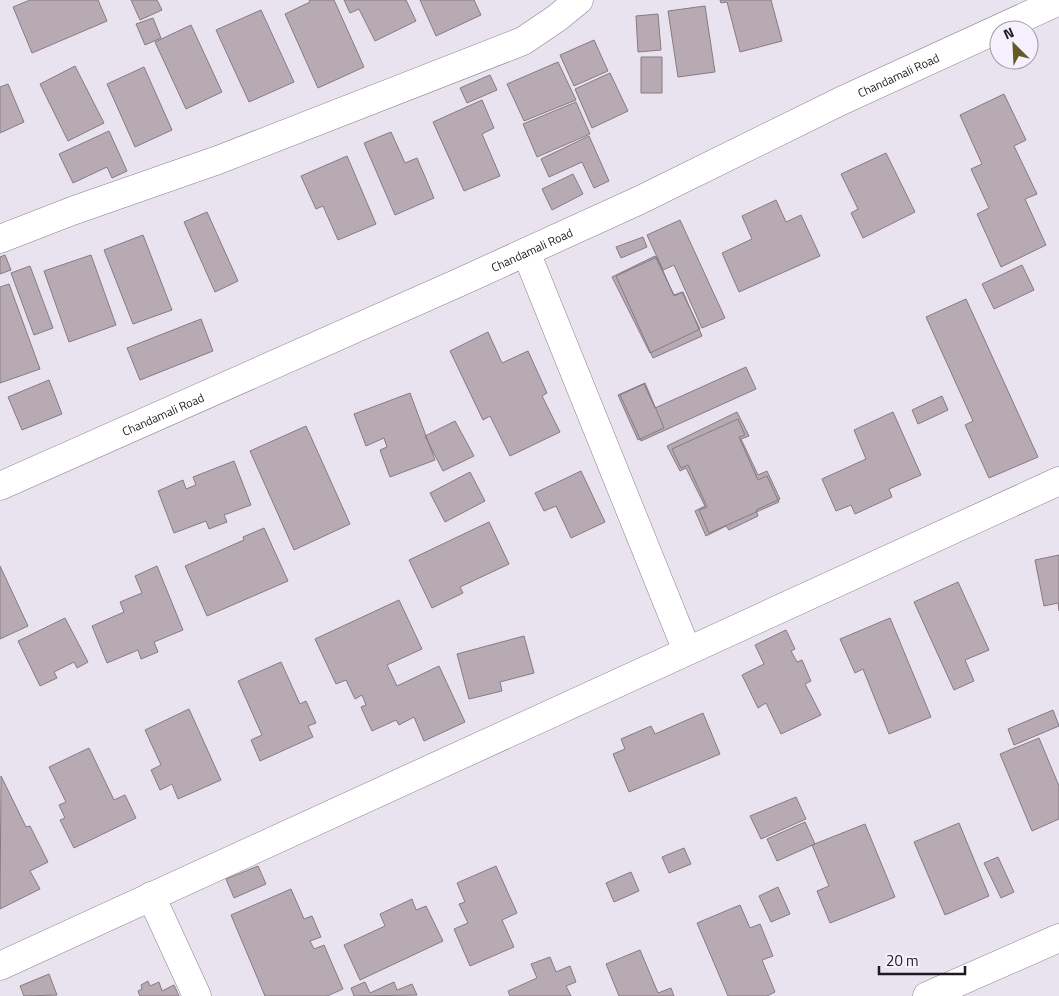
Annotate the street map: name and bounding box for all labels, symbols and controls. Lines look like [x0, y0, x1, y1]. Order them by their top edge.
north arrow [989, 20, 1039, 70]
text: N [1000, 21, 1017, 44]
street label: Chandamali Road [854, 48, 942, 102]
street label: Chandamali Road [488, 222, 576, 276]
street label: Chandamali Road [119, 387, 207, 440]
scale bar [879, 944, 965, 976]
text: 20 m [886, 949, 919, 972]

